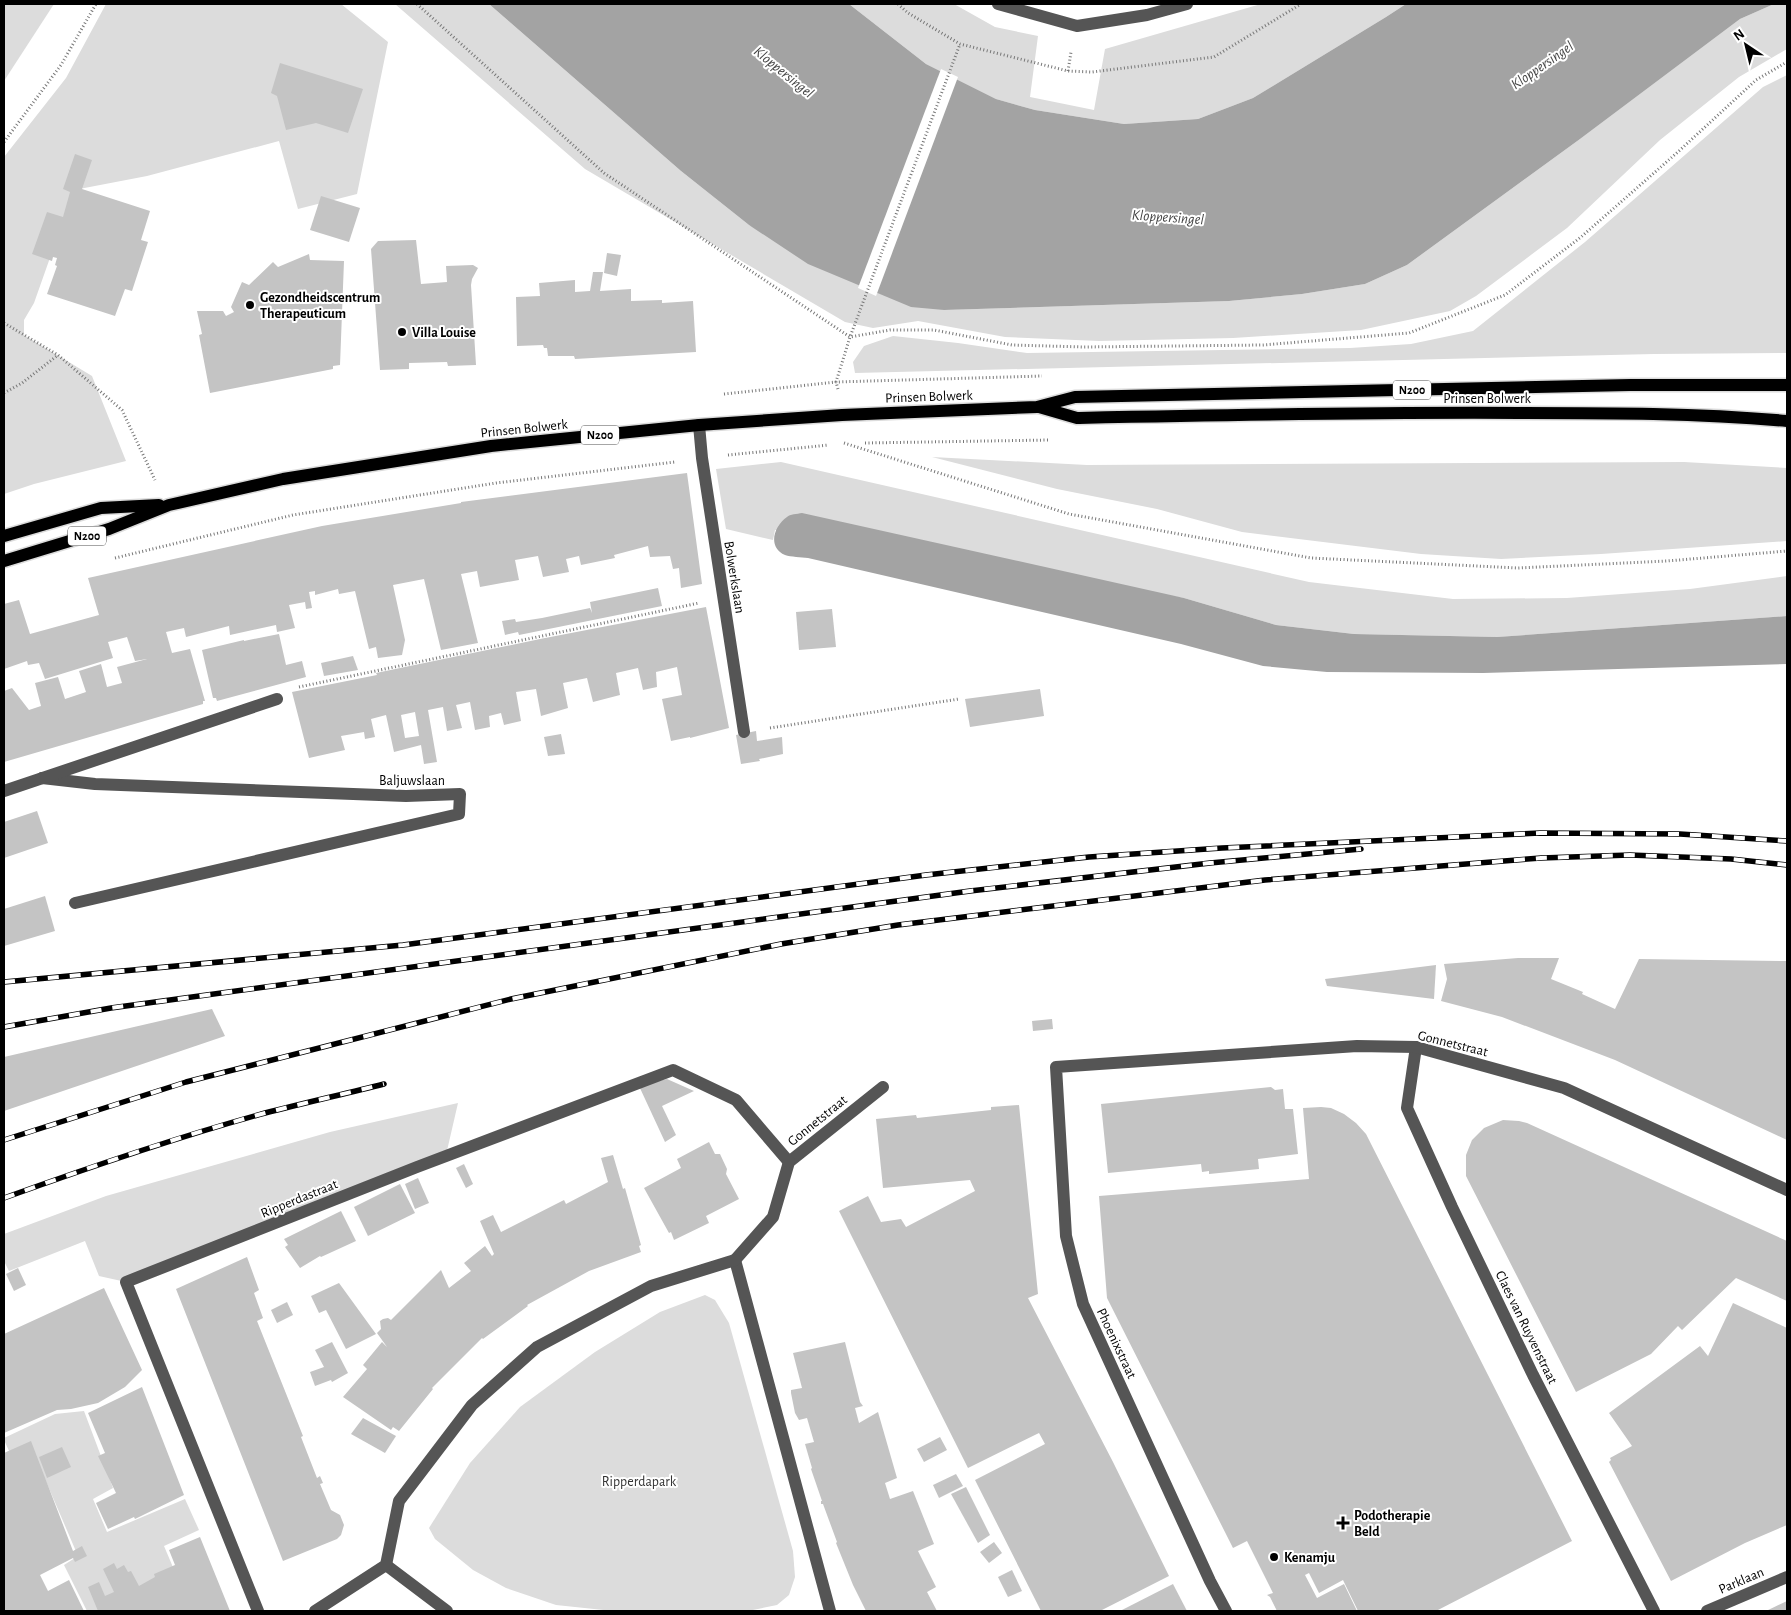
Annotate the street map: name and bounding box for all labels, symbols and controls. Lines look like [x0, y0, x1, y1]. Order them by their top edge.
north arrow [1721, 20, 1771, 70]
text: N [1731, 27, 1747, 44]
water label: Kloppersingel [1508, 38, 1576, 92]
water label: Kloppersingel [751, 44, 817, 101]
water label: Kloppersingel [1131, 207, 1205, 228]
place label: Gezondheidscentrum Therapeuticum [260, 291, 380, 321]
marker: Gezondheidscentrum Therapeuticum [244, 299, 256, 311]
marker: Villa Louise [396, 326, 408, 338]
place label: Villa Louise [412, 326, 476, 340]
road number: N200 [1393, 380, 1431, 400]
street label: Prinsen Bolwerk [885, 388, 974, 406]
street label: Prinsen Bolwerk [1443, 392, 1531, 406]
street label: Prinsen Bolwerk [480, 417, 569, 441]
road number: N200 [581, 426, 619, 444]
road number: N200 [68, 526, 106, 546]
street label: Bolwerkslaan [721, 540, 747, 614]
street label: Baljuwslaan [379, 774, 445, 788]
street label: Gonnetstraat [1416, 1029, 1490, 1060]
street label: Gonnetstraat [785, 1093, 850, 1149]
street label: Ripperdastraat [259, 1177, 340, 1221]
street label: Claes van Ruyvenstraat [1493, 1269, 1560, 1387]
street label: Phoenixstraat [1094, 1306, 1139, 1381]
park label: Ripperdapark [602, 1475, 677, 1489]
place label: Podotherapie Beld [1354, 1509, 1431, 1539]
marker: Podotherapie Beld [1336, 1516, 1350, 1530]
marker: Kenamju [1268, 1551, 1280, 1563]
place label: Kenamju [1284, 1551, 1336, 1565]
street label: Parklaan [1717, 1565, 1766, 1597]

